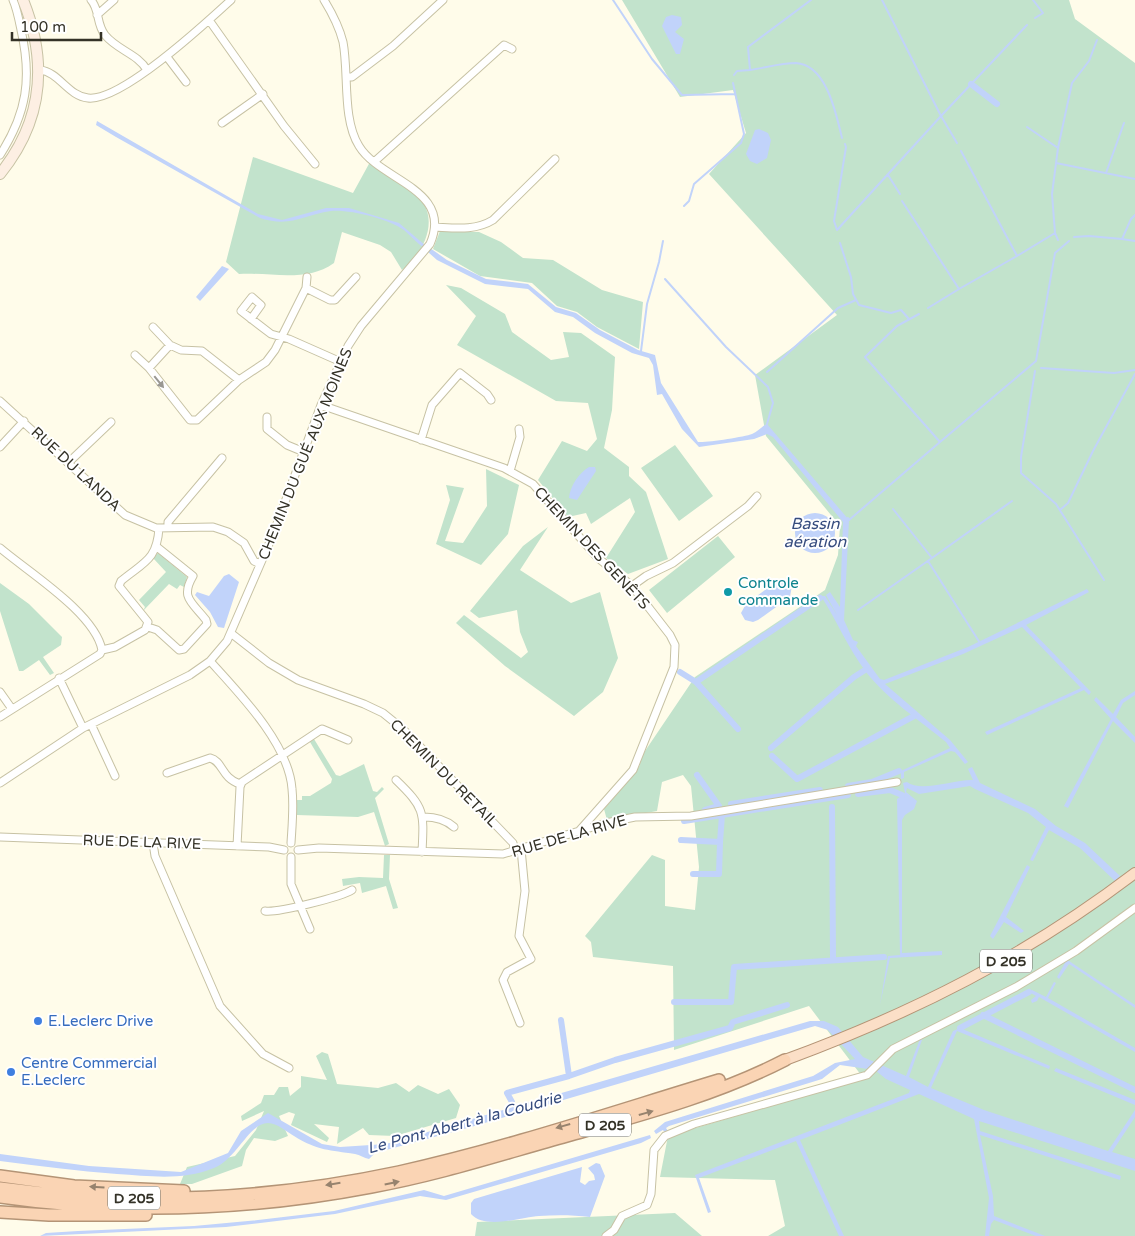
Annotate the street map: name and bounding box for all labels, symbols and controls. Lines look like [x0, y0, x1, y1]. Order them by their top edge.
scale bar [12, 10, 101, 42]
text: 100 m [20, 18, 66, 36]
street label: CHEMIN DU GUÉ AUX MOINES [254, 345, 356, 563]
one-way arrow [153, 375, 164, 388]
street label: RUE DU LANDA [27, 423, 125, 515]
street label: CHEMIN DES GENÊTS [531, 483, 653, 613]
water label: Bassin aération [784, 514, 848, 552]
place label: Controle commande [738, 574, 818, 609]
marker: Controle commande [722, 586, 734, 598]
street label: CHEMIN DU RETAIL [386, 715, 502, 831]
street label: RUE DE LA RIVE [510, 811, 628, 861]
street label: RUE DE LA RIVE [82, 831, 202, 853]
road number: D 205 [980, 949, 1032, 972]
place label: E.Leclerc Drive [48, 1012, 153, 1030]
marker: E.Leclerc Drive [32, 1015, 44, 1027]
place label: Centre Commercial E.Leclerc [21, 1054, 157, 1089]
marker: Centre Commercial E.Leclerc [5, 1066, 17, 1078]
water label: Le Pont Abert à la Coudrie [365, 1087, 564, 1158]
one-way arrow [639, 1109, 654, 1117]
road number: D 205 [579, 1114, 631, 1136]
one-way arrow [556, 1123, 571, 1131]
one-way arrow [384, 1179, 399, 1187]
one-way arrow [325, 1180, 341, 1188]
one-way arrow [89, 1183, 105, 1191]
road number: D 205 [108, 1186, 160, 1210]

